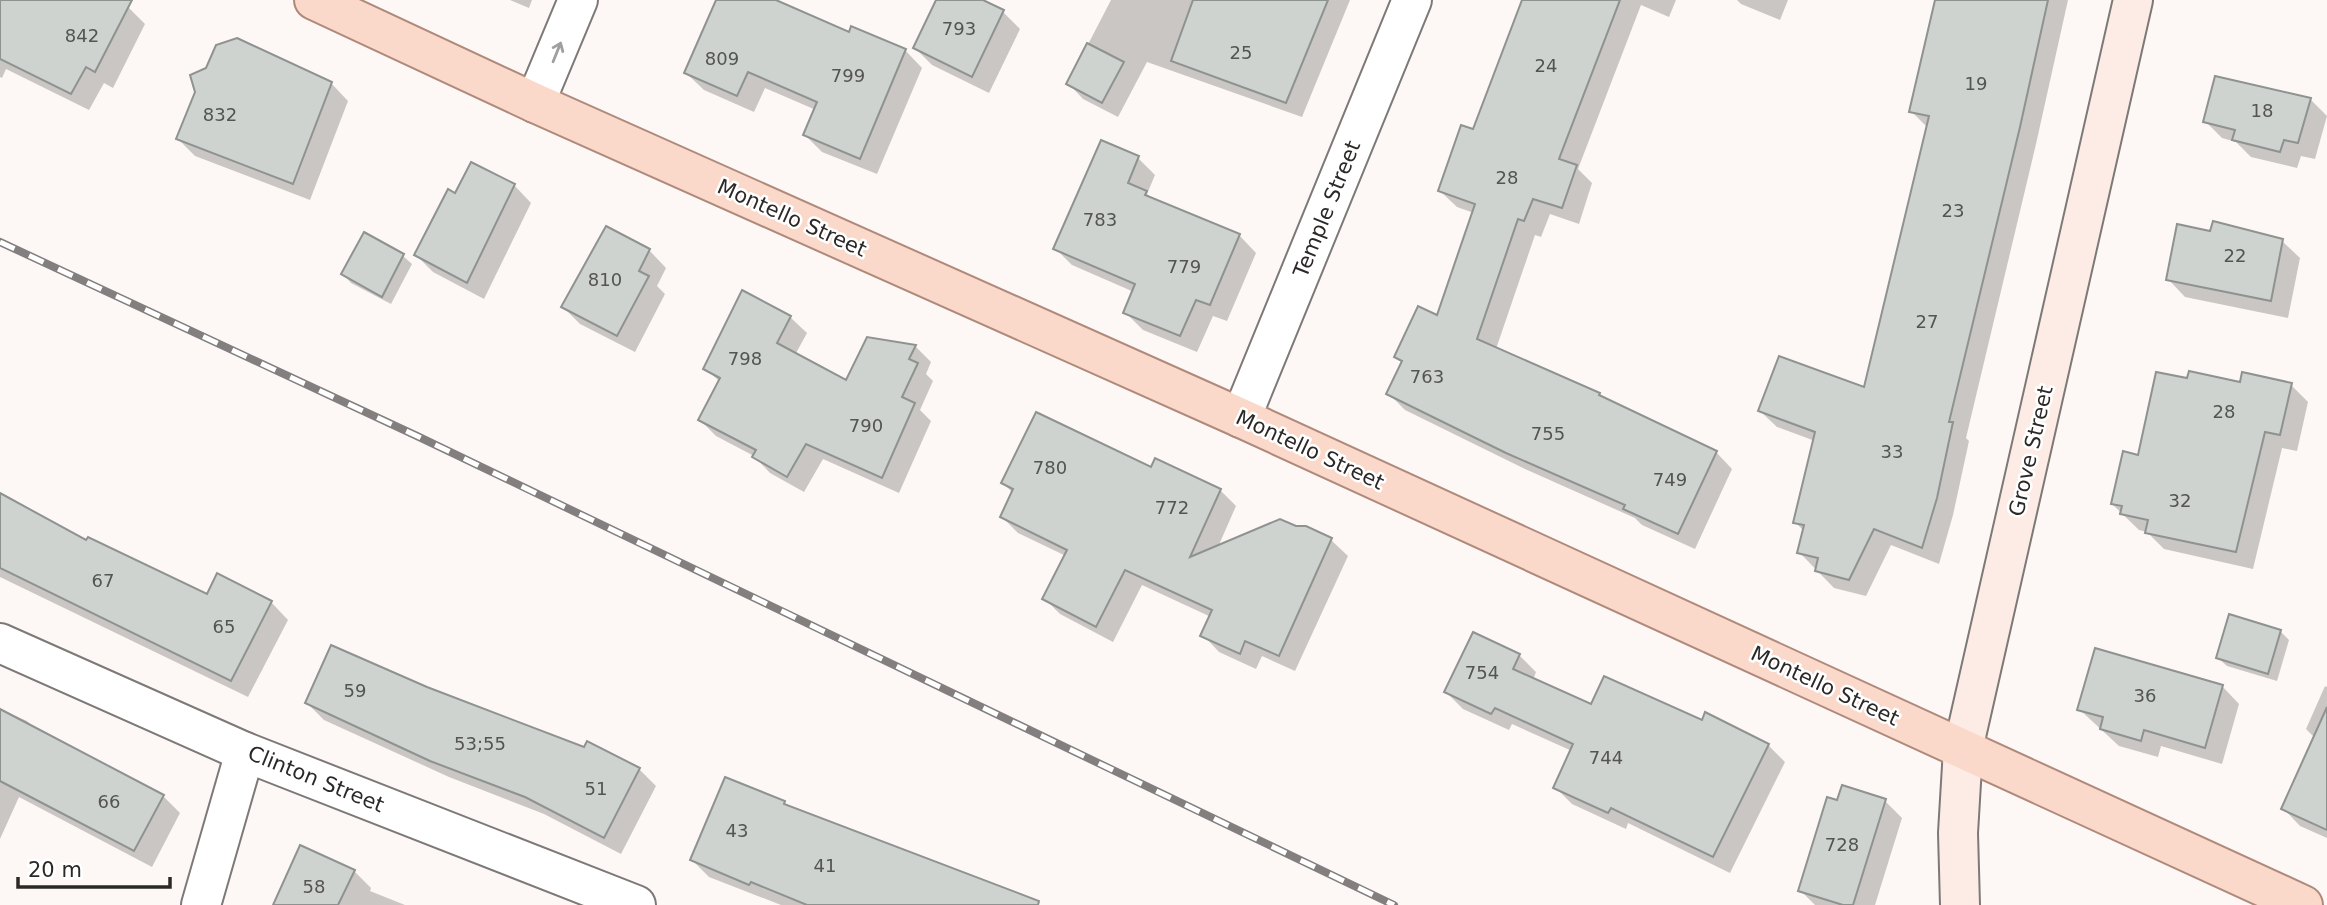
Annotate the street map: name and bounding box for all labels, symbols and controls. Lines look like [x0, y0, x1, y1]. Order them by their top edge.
house number: 793 [942, 18, 976, 39]
house number: 842 [65, 25, 99, 46]
one-way arrow [551, 41, 564, 63]
house number: 25 [1230, 42, 1252, 63]
house number: 809 [705, 48, 739, 69]
house number: 24 [1535, 55, 1557, 76]
house number: 799 [831, 65, 865, 86]
house number: 19 [1965, 73, 1987, 94]
house number: 18 [2251, 100, 2273, 121]
house number: 832 [203, 104, 237, 125]
street label: Temple Street [1288, 137, 1365, 282]
house number: 28 [1496, 167, 1518, 188]
street label: Montello Street [714, 174, 870, 262]
house number: 23 [1942, 200, 1964, 221]
house number: 783 [1083, 209, 1117, 230]
house number: 22 [2224, 245, 2246, 266]
house number: 779 [1167, 256, 1201, 277]
house number: 810 [588, 269, 622, 290]
house number: 27 [1916, 311, 1938, 332]
house number: 798 [728, 348, 762, 369]
house number: 763 [1410, 366, 1444, 387]
street label: Grove Street [2004, 383, 2058, 519]
house number: 28 [2213, 401, 2235, 422]
street label: Montello Street [1232, 405, 1388, 495]
house number: 790 [849, 415, 883, 436]
house number: 755 [1531, 423, 1565, 444]
house number: 33 [1881, 441, 1903, 462]
house number: 780 [1033, 457, 1067, 478]
house number: 749 [1653, 469, 1687, 490]
house number: 32 [2169, 490, 2191, 511]
house number: 772 [1155, 497, 1189, 518]
house number: 67 [92, 570, 114, 591]
house number: 65 [213, 616, 235, 637]
street label: Montello Street [1747, 641, 1903, 731]
house number: 754 [1465, 662, 1499, 683]
house number: 59 [344, 680, 366, 701]
house number: 36 [2134, 685, 2156, 706]
house number: 53;55 [454, 733, 506, 754]
street label: Clinton Street [245, 741, 387, 817]
house number: 744 [1589, 747, 1623, 768]
house number: 51 [585, 778, 607, 799]
house number: 66 [98, 791, 120, 812]
house number: 43 [726, 820, 748, 841]
house number: 728 [1825, 834, 1859, 855]
scale bar [18, 846, 170, 890]
house number: 41 [814, 855, 836, 876]
text: 20 m [28, 858, 82, 882]
house number: 58 [303, 876, 325, 897]

